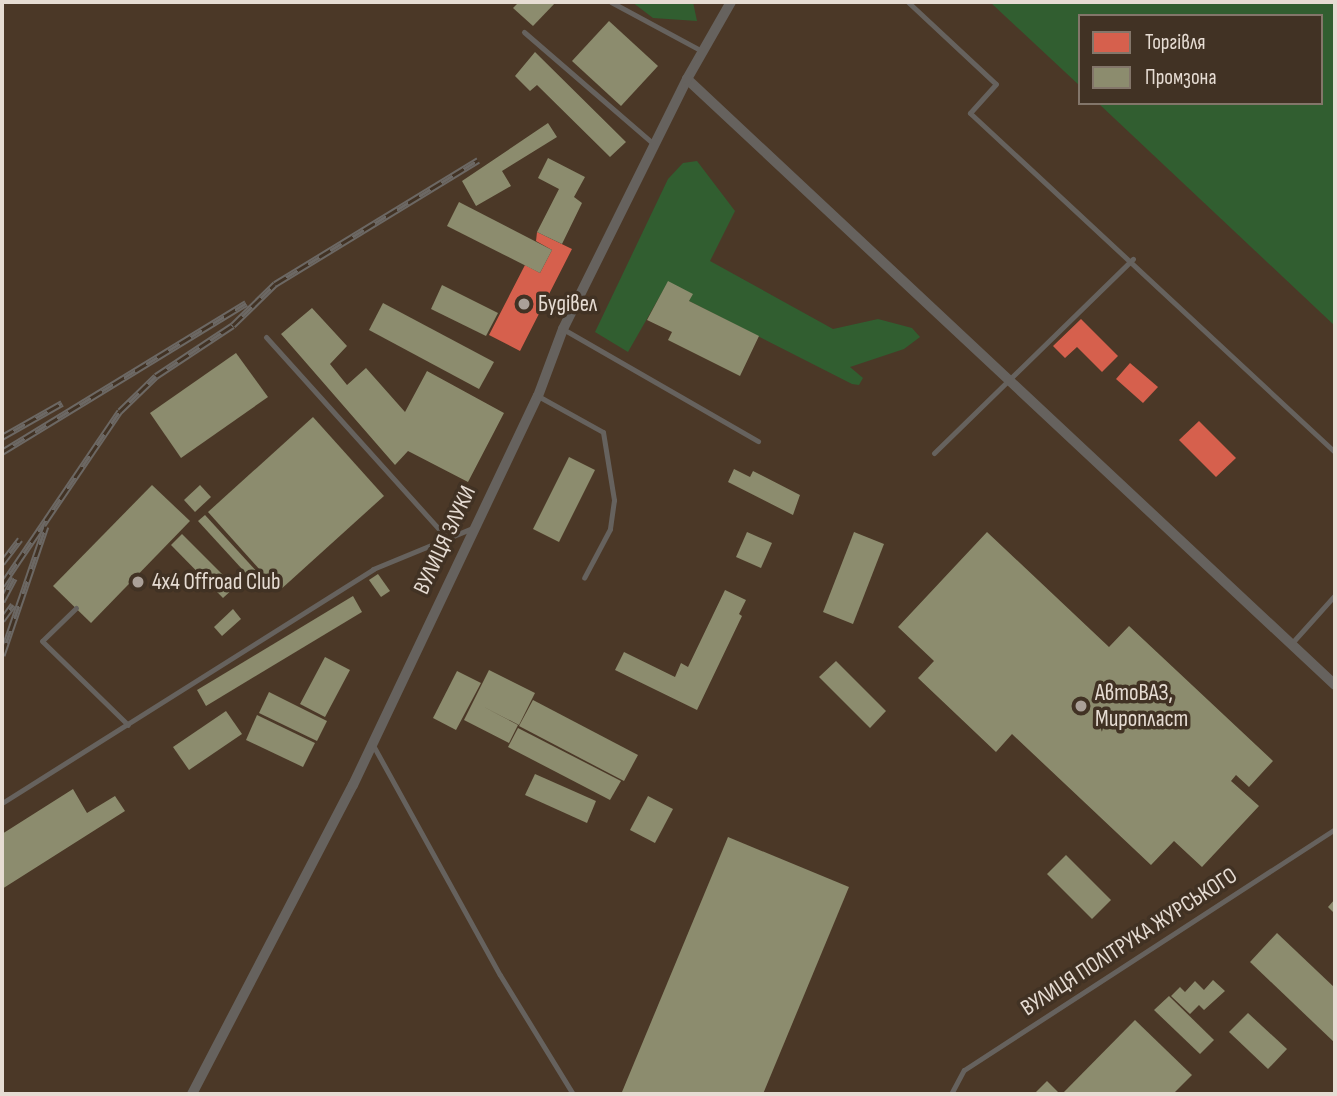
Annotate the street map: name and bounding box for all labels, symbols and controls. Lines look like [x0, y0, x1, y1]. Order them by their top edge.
legend [1078, 14, 1323, 105]
text: Торгівля [1145, 30, 1206, 55]
text: Промзона [1145, 65, 1216, 90]
place label: Будівел [538, 290, 597, 318]
marker: Будівел [516, 296, 532, 312]
street label: ВУЛИЦЯ ЗЛУКИ [408, 481, 482, 599]
place label: 4x4 Offroad Club [152, 568, 281, 596]
marker: 4x4 Offroad Club [130, 574, 146, 590]
place label: АвтоВАЗ, Миропласт [1095, 679, 1188, 733]
marker: АвтоВАЗ, Миропласт [1073, 698, 1089, 714]
street label: ВУЛИЦЯ ПОЛІТРУКА ЖУРСЬКОГО [1016, 862, 1242, 1022]

